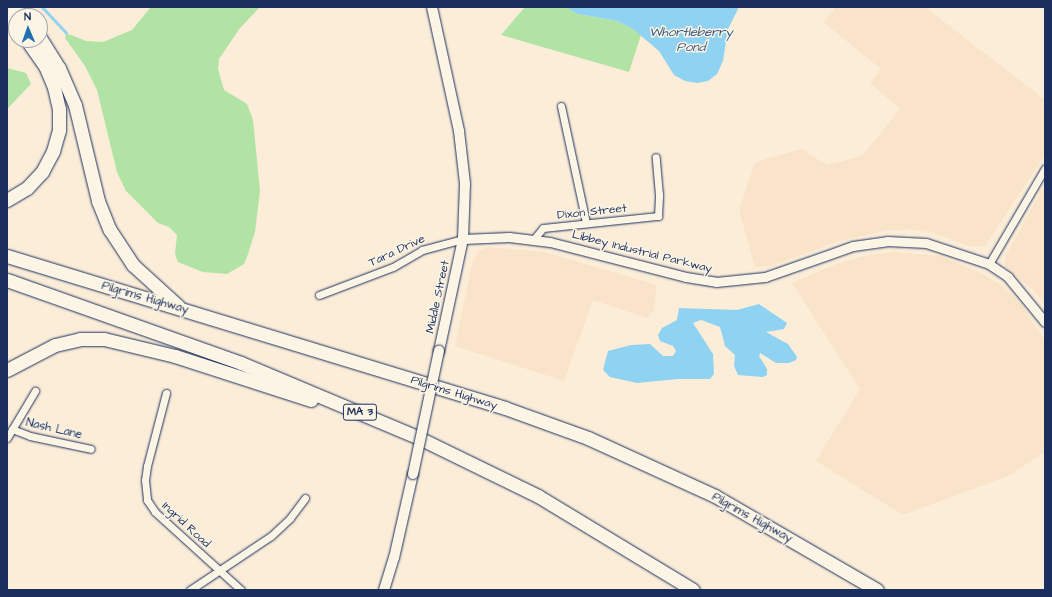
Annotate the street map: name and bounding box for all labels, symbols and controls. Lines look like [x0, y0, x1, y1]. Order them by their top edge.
north arrow [8, 8, 48, 48]
text: N [24, 9, 31, 24]
water label: Whortleberry Pond [649, 25, 733, 56]
street label: Dixon Street [557, 201, 627, 223]
street label: Libbey Industrial Parkway [570, 228, 714, 276]
street label: Tara Drive [367, 232, 427, 270]
street label: Middle Street [423, 259, 453, 335]
street label: Pilgrims Highway [100, 279, 190, 317]
street label: Pilgrims Highway [409, 373, 499, 413]
road number: MA 3 [342, 403, 378, 421]
street label: Nash Lane [24, 416, 84, 442]
street label: Pilgrims Highway [709, 490, 795, 546]
street label: Ingrid Road [159, 499, 213, 551]

